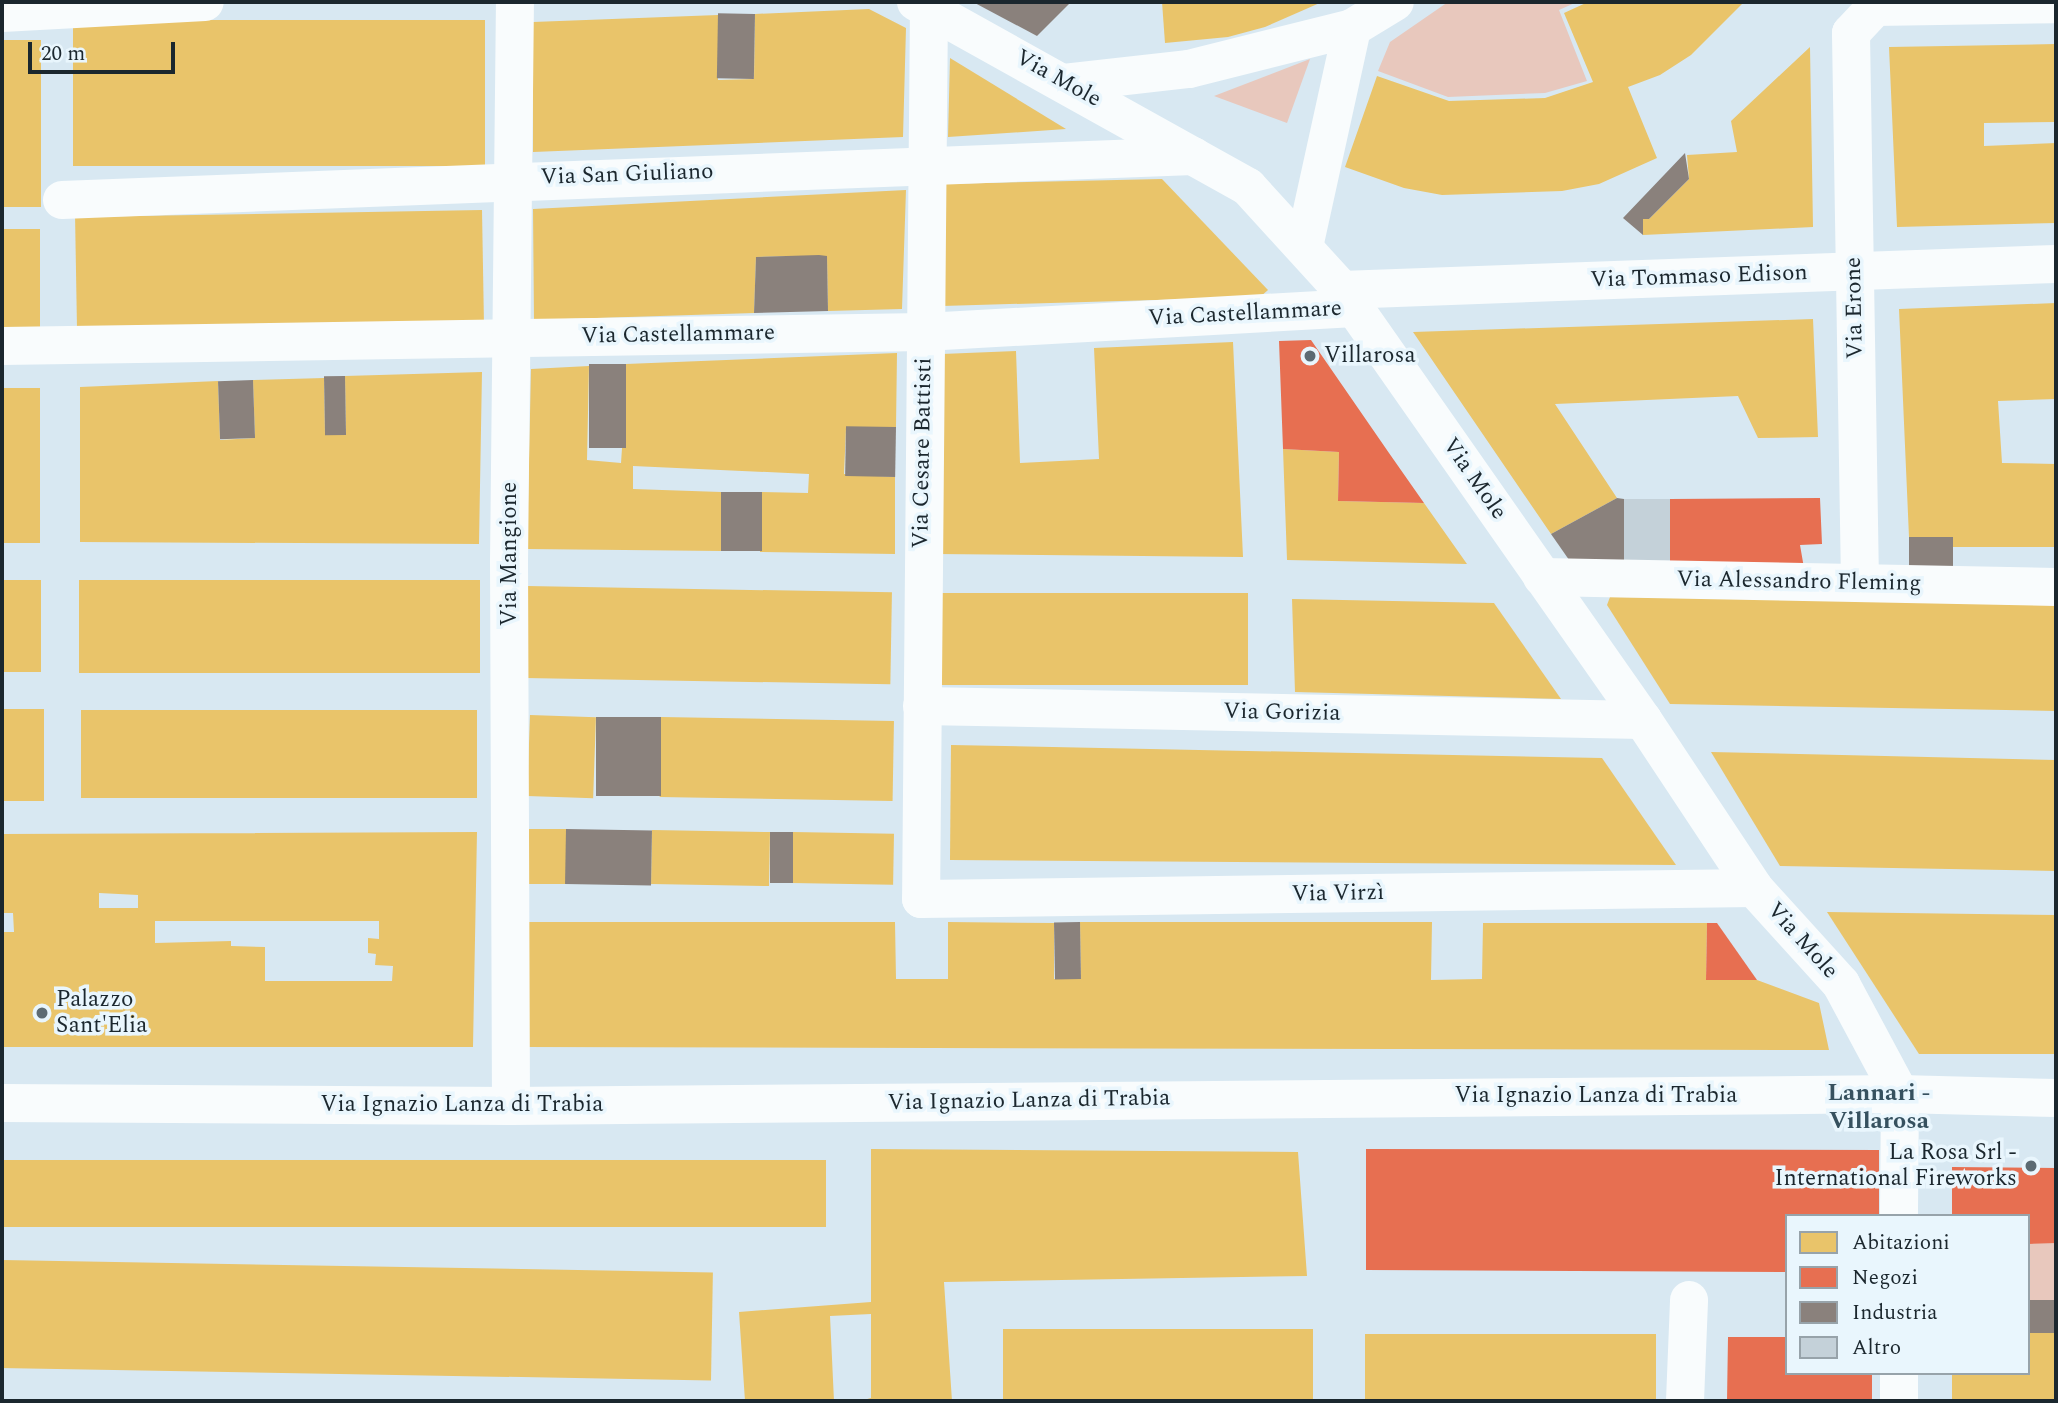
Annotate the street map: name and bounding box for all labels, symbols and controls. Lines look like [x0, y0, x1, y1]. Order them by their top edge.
scale bar [32, 28, 178, 72]
text: 20 m [41, 38, 85, 70]
street label: Via Mole [1010, 44, 1106, 114]
street label: Via San Giuliano [540, 158, 714, 192]
street label: Via Erone [1840, 257, 1870, 359]
street label: Via Tommaso Edison [1590, 259, 1808, 295]
street label: Via Castellammare [1147, 295, 1343, 333]
street label: Via Castellammare [581, 320, 775, 350]
place label: Villarosa [1324, 342, 1416, 370]
marker: Villarosa [1302, 348, 1318, 364]
street label: Via Cesare Battisti [908, 357, 938, 549]
street label: Via Mole [1436, 433, 1512, 525]
street label: Via Mangione [496, 482, 524, 626]
street label: Via Alessandro Fleming [1676, 566, 1922, 598]
street label: Via Gorizia [1223, 698, 1341, 728]
street label: Via Virzì [1291, 879, 1385, 909]
street label: Via Mole [1760, 897, 1844, 985]
place label: Palazzo Sant'Elia [56, 986, 147, 1040]
marker: Palazzo Sant'Elia [34, 1005, 50, 1021]
district label: Lannari - Villarosa [1828, 1080, 1930, 1136]
street label: Via Ignazio Lanza di Trabia [1455, 1082, 1737, 1110]
street label: Via Ignazio Lanza di Trabia [887, 1085, 1171, 1117]
street label: Via Ignazio Lanza di Trabia [321, 1091, 603, 1119]
place label: La Rosa Srl - International Fireworks [1775, 1139, 2017, 1193]
marker: La Rosa Srl - International Fireworks [2023, 1158, 2039, 1174]
legend [1785, 1214, 2030, 1375]
text: Abitazioni [1852, 1227, 1950, 1259]
text: Negozi [1852, 1262, 1918, 1294]
text: Industria [1852, 1297, 1938, 1329]
text: Altro [1852, 1332, 1901, 1364]

